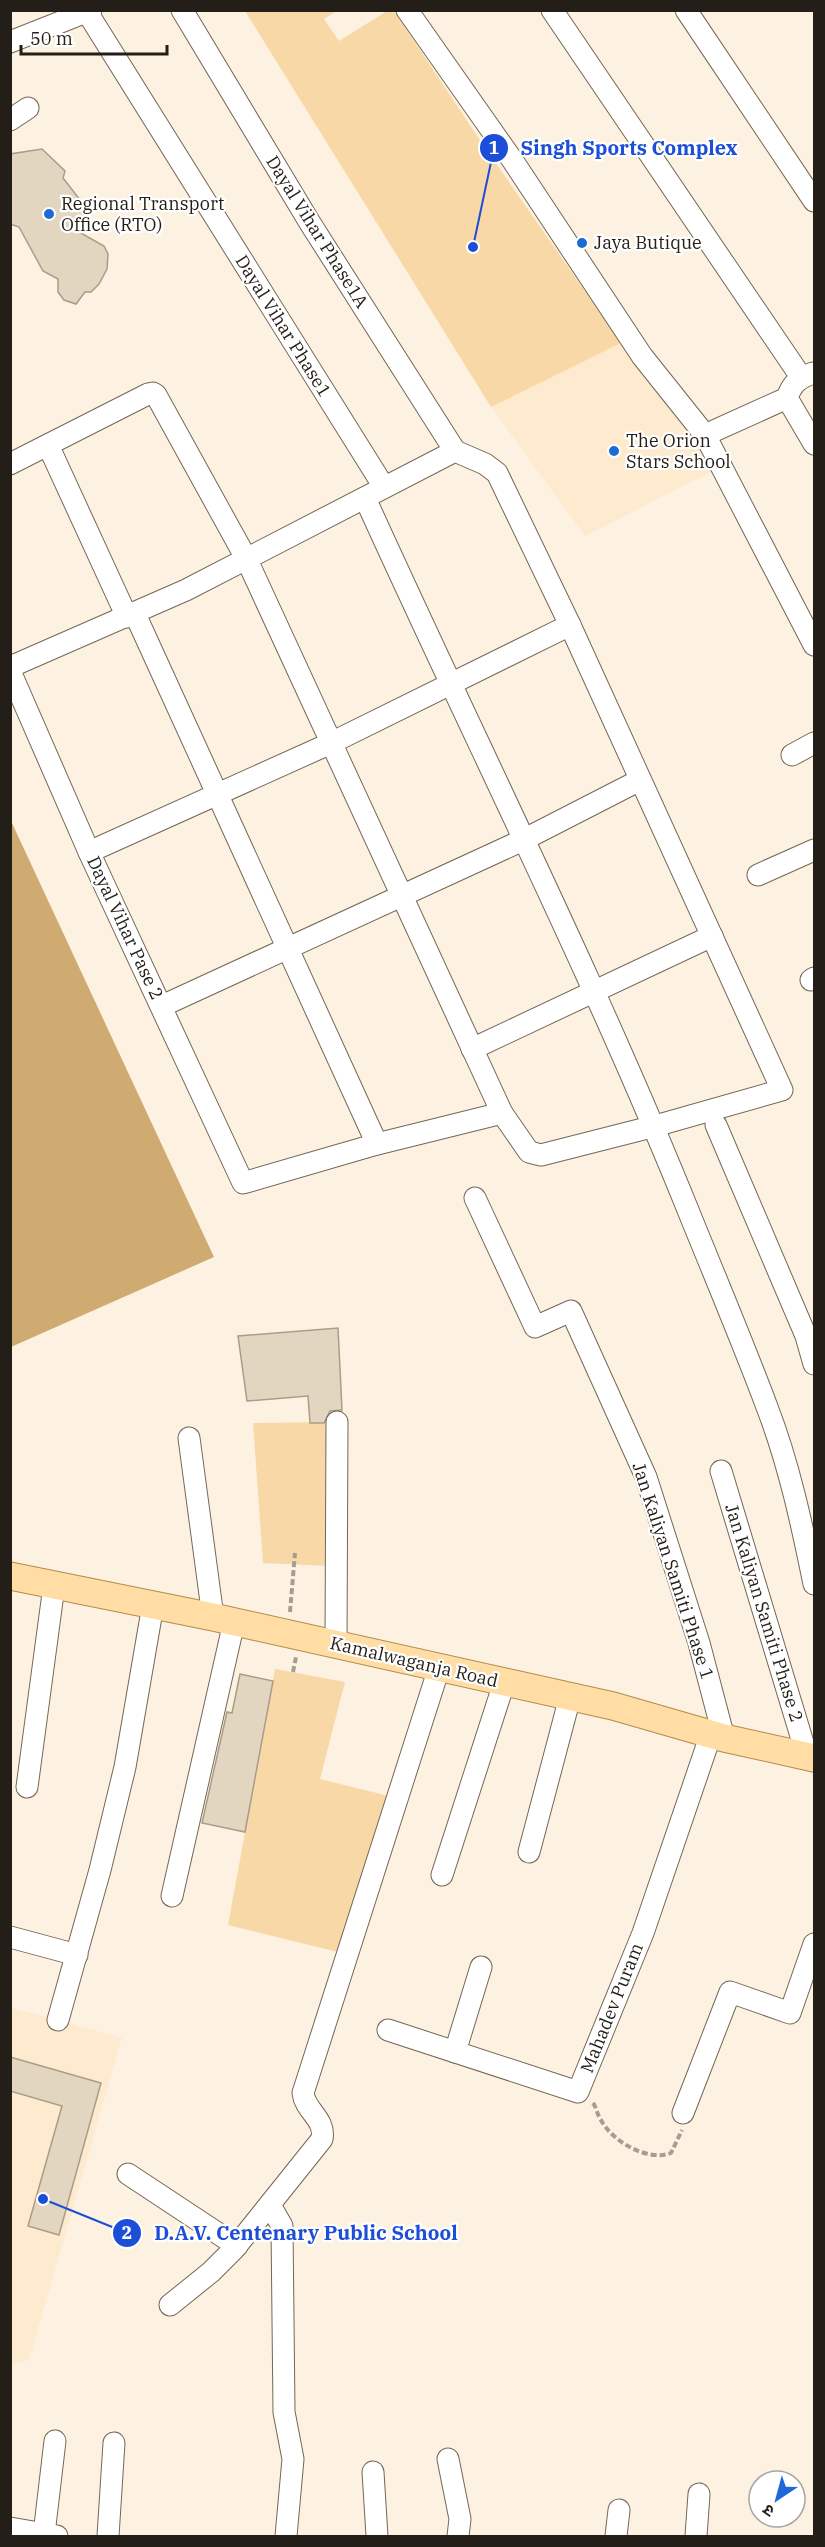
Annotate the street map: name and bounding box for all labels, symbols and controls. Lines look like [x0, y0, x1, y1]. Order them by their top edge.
scale bar [21, 18, 166, 56]
text: 50 m [30, 27, 73, 50]
callout: Singh Sports Complex [479, 129, 750, 167]
text: Singh Sports Complex [520, 134, 738, 161]
text: 1 [489, 136, 500, 159]
street label: Dayal Vihar Phase1A [261, 151, 374, 313]
place label: Regional Transport Office (RTO) [61, 192, 224, 236]
marker: Regional Transport Office (RTO) [42, 207, 56, 221]
place label: Jaya Butique [594, 231, 702, 254]
marker: Jaya Butique [575, 236, 589, 250]
street label: Dayal Vihar Phase1 [230, 250, 336, 401]
place label: The Orion Stars School [626, 429, 731, 473]
marker: The Orion Stars School [607, 444, 621, 458]
street label: Dayal Vihar Pase 2 [82, 852, 169, 1003]
street label: Jan Kaliyan Samiti Phase 1 [627, 1459, 719, 1682]
street label: Jan Kaliyan Samiti Phase 2 [720, 1501, 809, 1725]
street label: Kamalwaganja Road [328, 1631, 500, 1692]
street label: Mahadev Puram [575, 1939, 648, 2076]
callout: D.A.V. Centenary Public School [112, 2214, 470, 2252]
text: D.A.V. Centenary Public School [154, 2219, 458, 2246]
text: 2 [122, 2221, 132, 2244]
north arrow [747, 2469, 807, 2529]
text: उ [758, 2500, 778, 2522]

